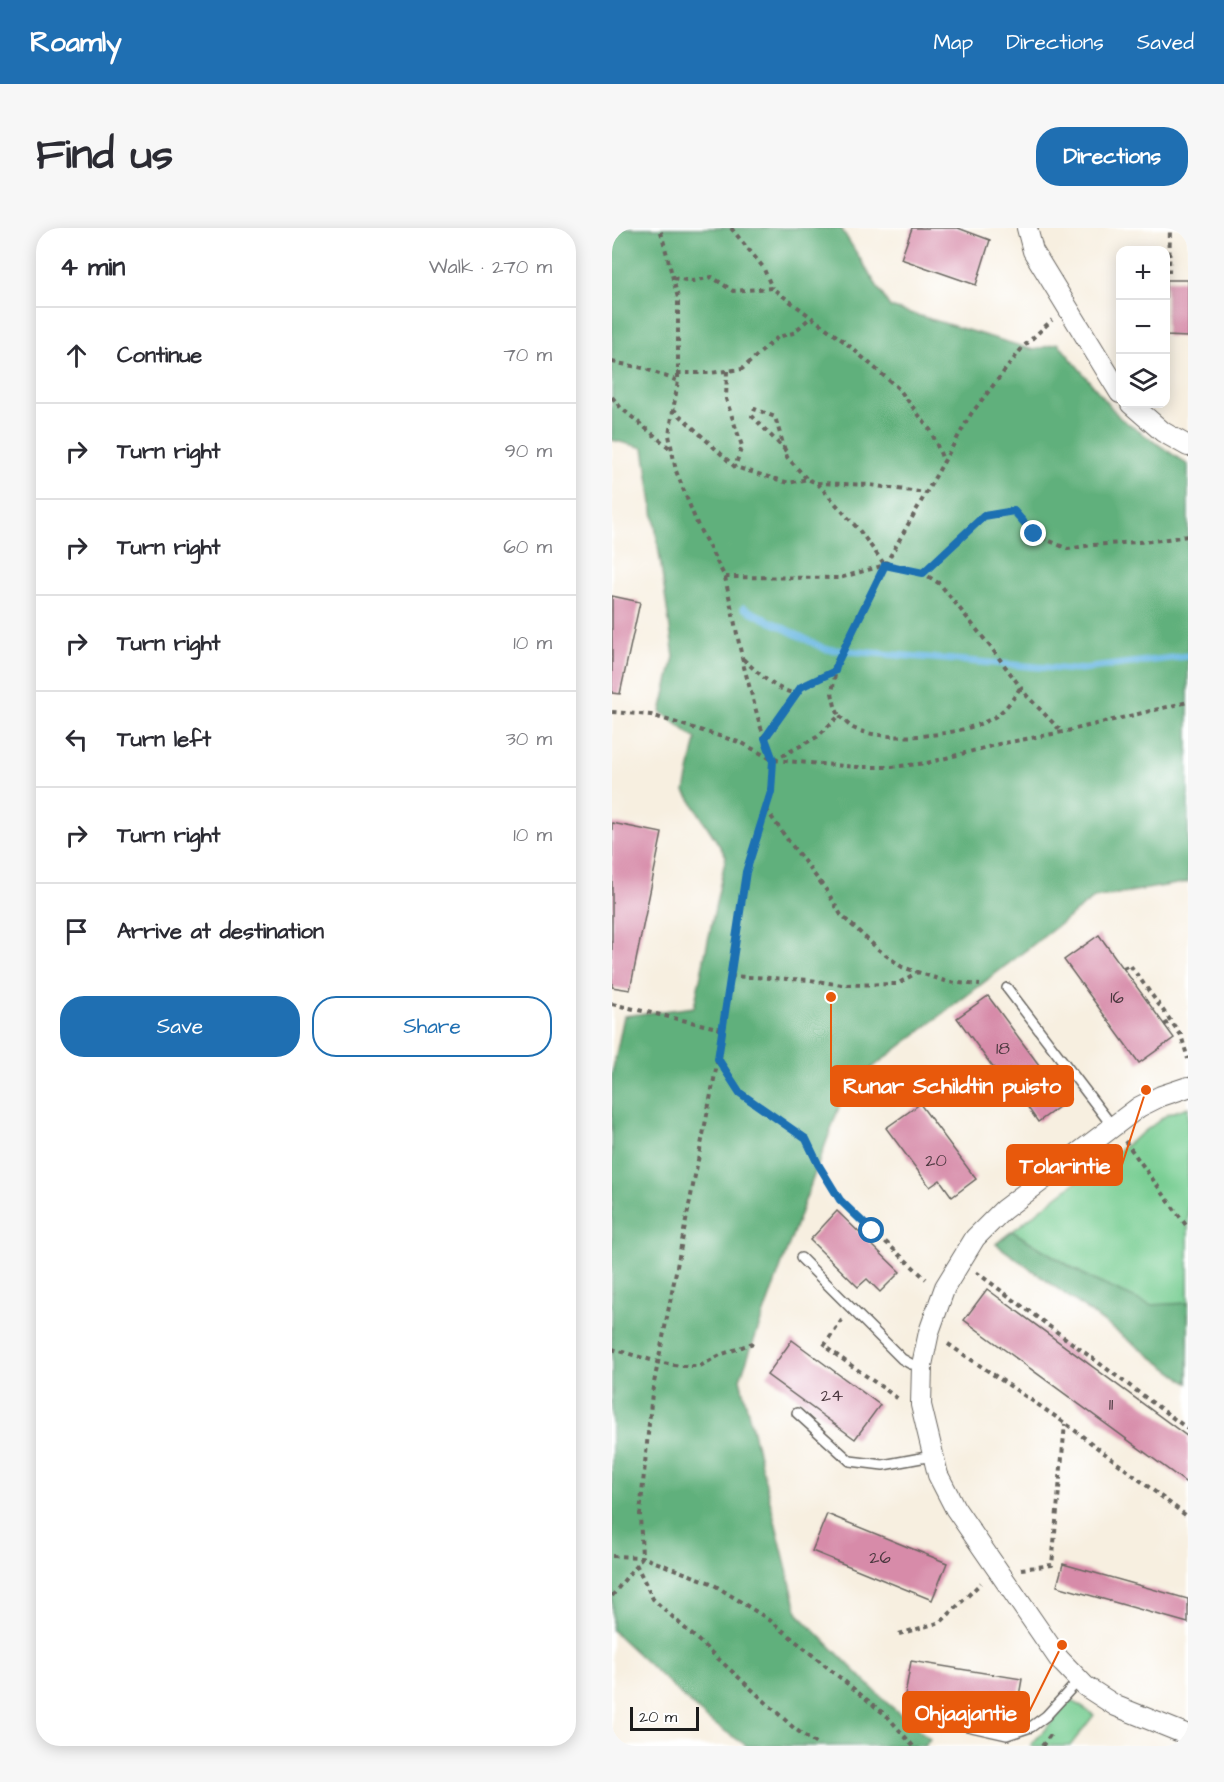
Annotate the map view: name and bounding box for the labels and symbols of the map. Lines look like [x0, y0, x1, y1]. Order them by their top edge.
route end [1020, 520, 1046, 546]
house number: 16 [1110, 985, 1124, 1010]
house number: 18 [996, 1036, 1010, 1061]
callout: Runar Schildtin puisto [831, 1066, 1073, 1106]
text: Runar Schildtin puisto [843, 1071, 1062, 1102]
callout: Tolarintie [1007, 1145, 1122, 1185]
house number: 20 [925, 1148, 947, 1173]
text: Tolarintie [1018, 1151, 1111, 1182]
route start [858, 1217, 884, 1243]
house number: 24 [821, 1383, 843, 1408]
house number: 11 [1109, 1392, 1113, 1417]
house number: 26 [869, 1545, 891, 1570]
callout: Ohjaajantie [903, 1692, 1029, 1732]
text: Ohjaajantie [915, 1698, 1017, 1729]
scale bar [630, 1704, 699, 1732]

